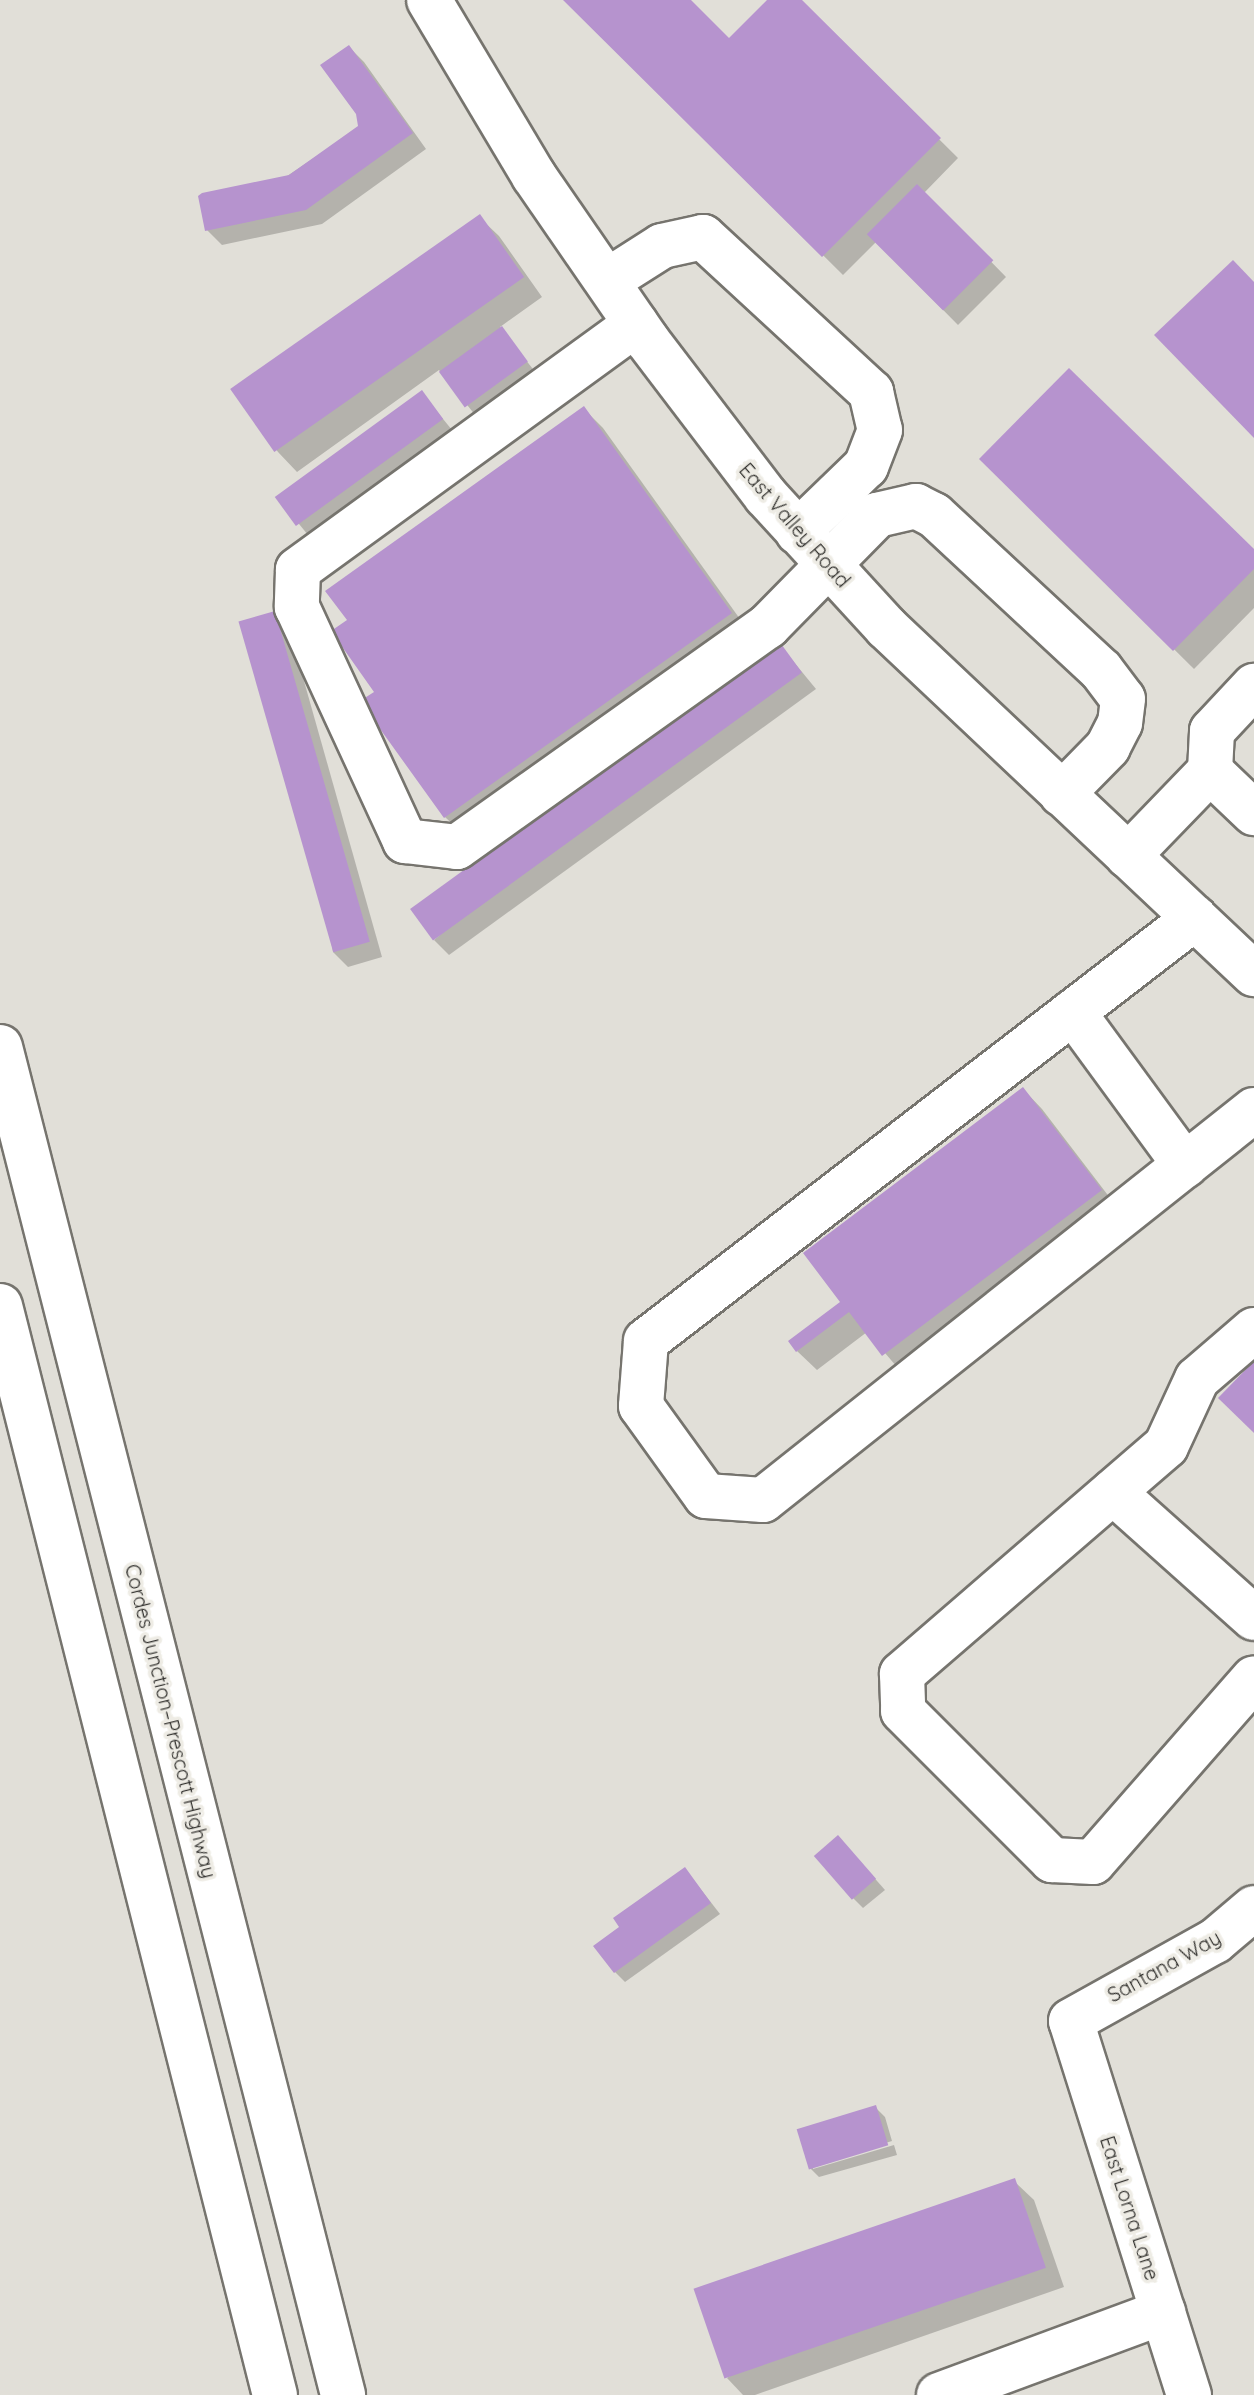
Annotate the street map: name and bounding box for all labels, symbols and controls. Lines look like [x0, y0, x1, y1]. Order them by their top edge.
street label: East Valley Road [734, 458, 856, 592]
street label: Cordes Junction–Prescott Highway [120, 1562, 222, 1880]
street label: Santana Way [1103, 1925, 1225, 2007]
street label: East Lorna Lane [1095, 2133, 1165, 2283]

